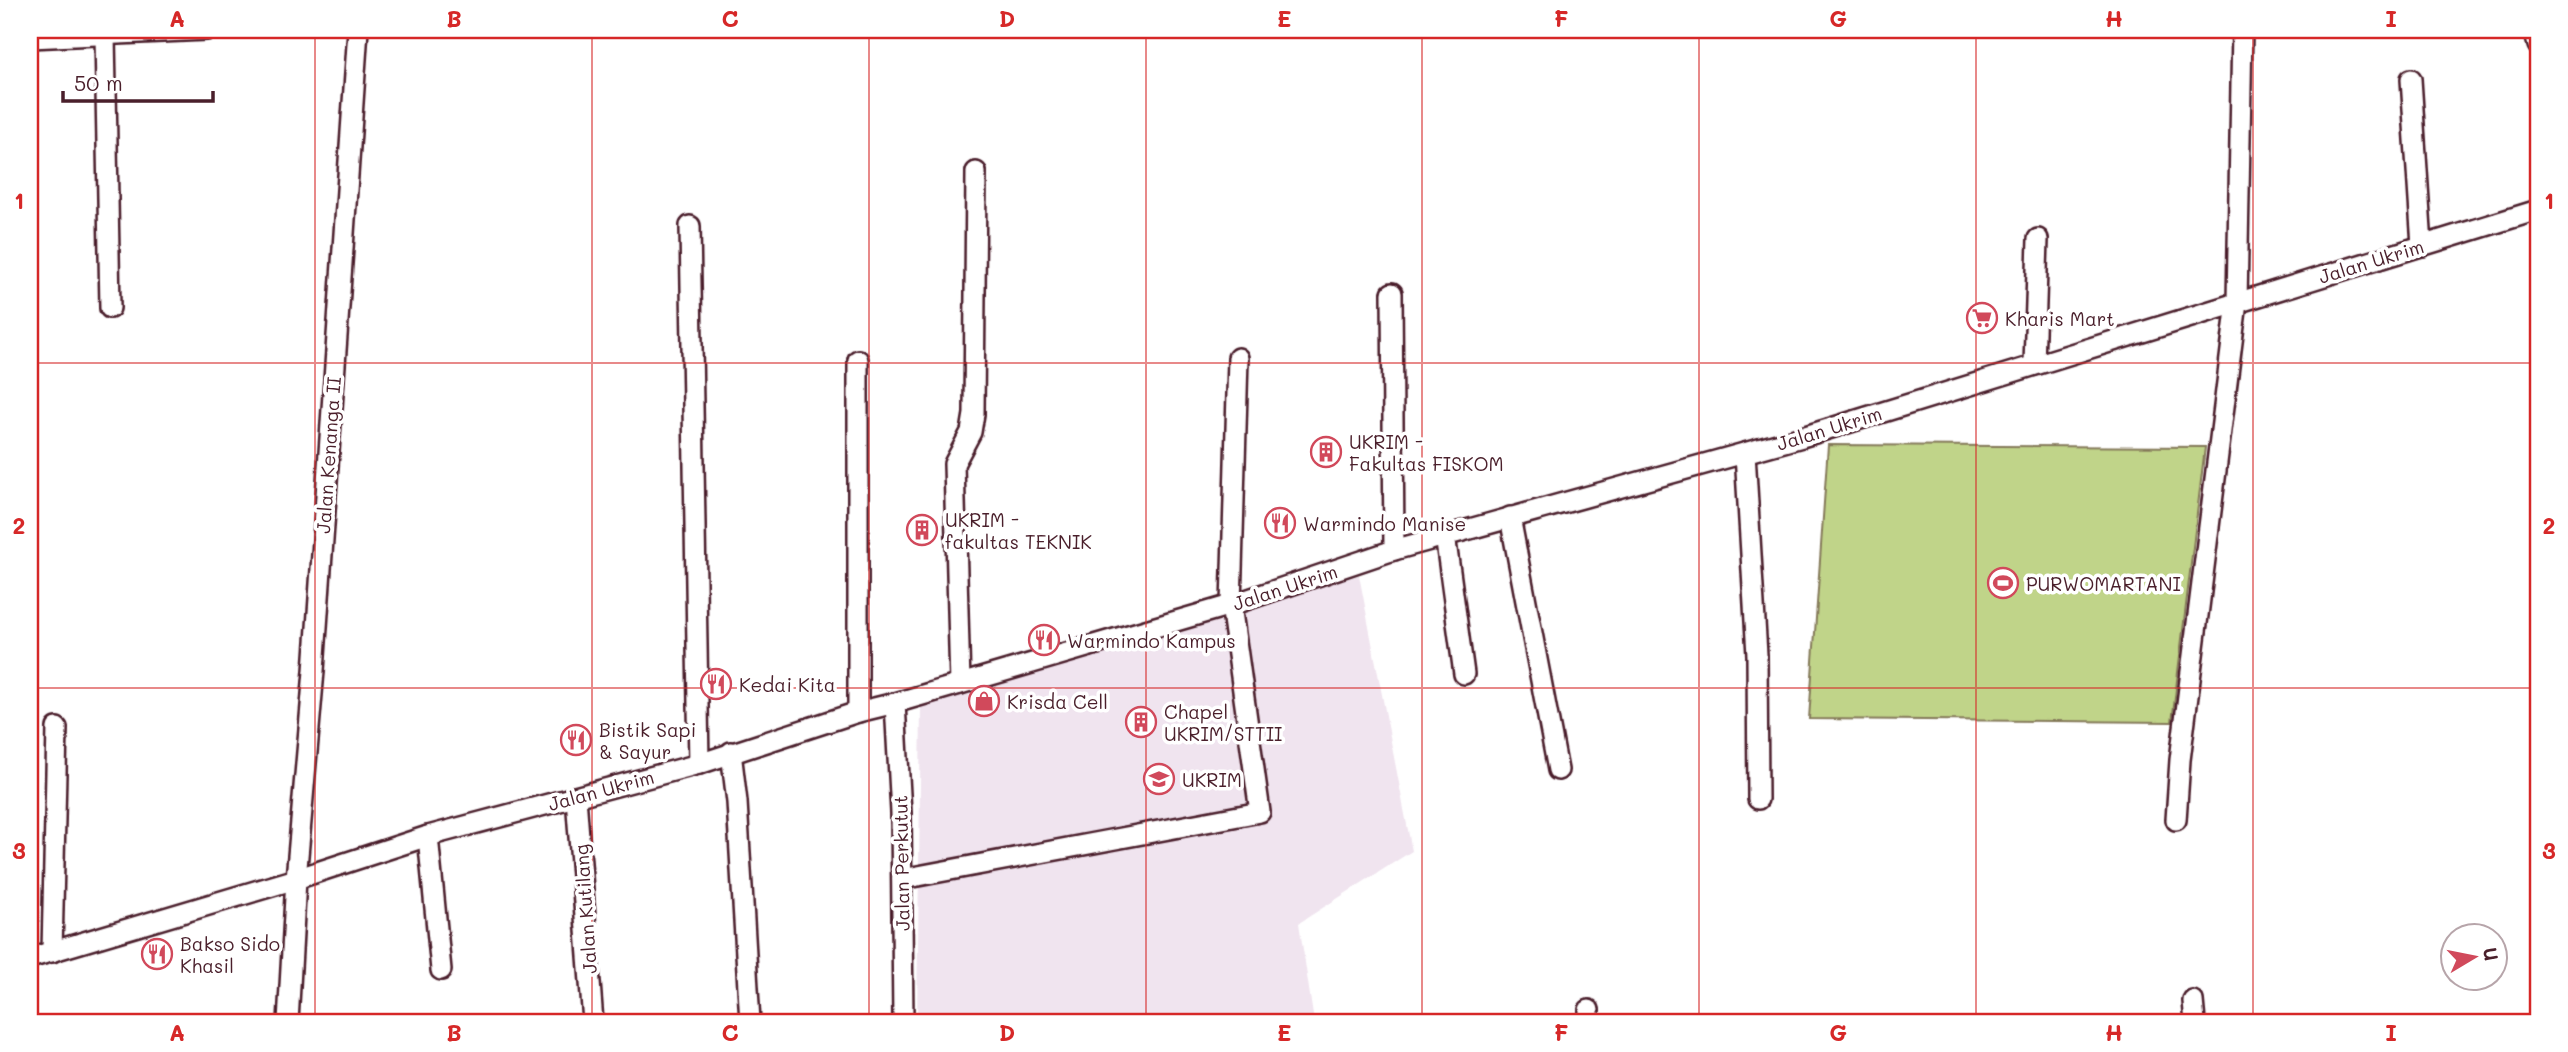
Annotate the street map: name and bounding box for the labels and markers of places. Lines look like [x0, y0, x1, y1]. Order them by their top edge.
supermarket icon: Kharis Mart [1965, 301, 1999, 335]
place label: Kharis Mart [2005, 306, 2115, 331]
place label: UKRIM - Fakultas FISKOM [1349, 429, 1504, 476]
building icon: UKRIM - Fakultas FISKOM [1309, 435, 1343, 469]
restaurant icon: Warmindo Manise [1263, 506, 1297, 540]
place label: UKRIM - fakultas TEKNIK [945, 507, 1092, 554]
place label: Warmindo Manise [1303, 511, 1466, 536]
building icon: UKRIM - fakultas TEKNIK [905, 513, 939, 547]
sports icon: PURWOMARTANI [1986, 566, 2020, 600]
place label: PURWOMARTANI [2026, 571, 2181, 596]
restaurant icon: Warmindo Kampus [1027, 623, 1061, 657]
place label: Warmindo Kampus [1067, 628, 1236, 653]
restaurant icon: Kedai Kita [699, 667, 733, 701]
place label: Kedai Kita [739, 672, 836, 697]
shop icon: Krisda Cell [967, 684, 1001, 718]
place label: Krisda Cell [1007, 689, 1108, 714]
place label: Chapel UKRIM/STTII [1164, 699, 1282, 746]
building icon: Chapel UKRIM/STTII [1124, 705, 1158, 739]
place label: Bistik Sapi & Sayur [599, 717, 696, 764]
restaurant icon: Bistik Sapi & Sayur [559, 723, 593, 757]
school or university icon: UKRIM [1142, 762, 1176, 796]
place label: UKRIM [1182, 767, 1242, 792]
place label: Bakso Sido Khasil [180, 931, 280, 978]
restaurant icon: Bakso Sido Khasil [140, 937, 174, 971]

